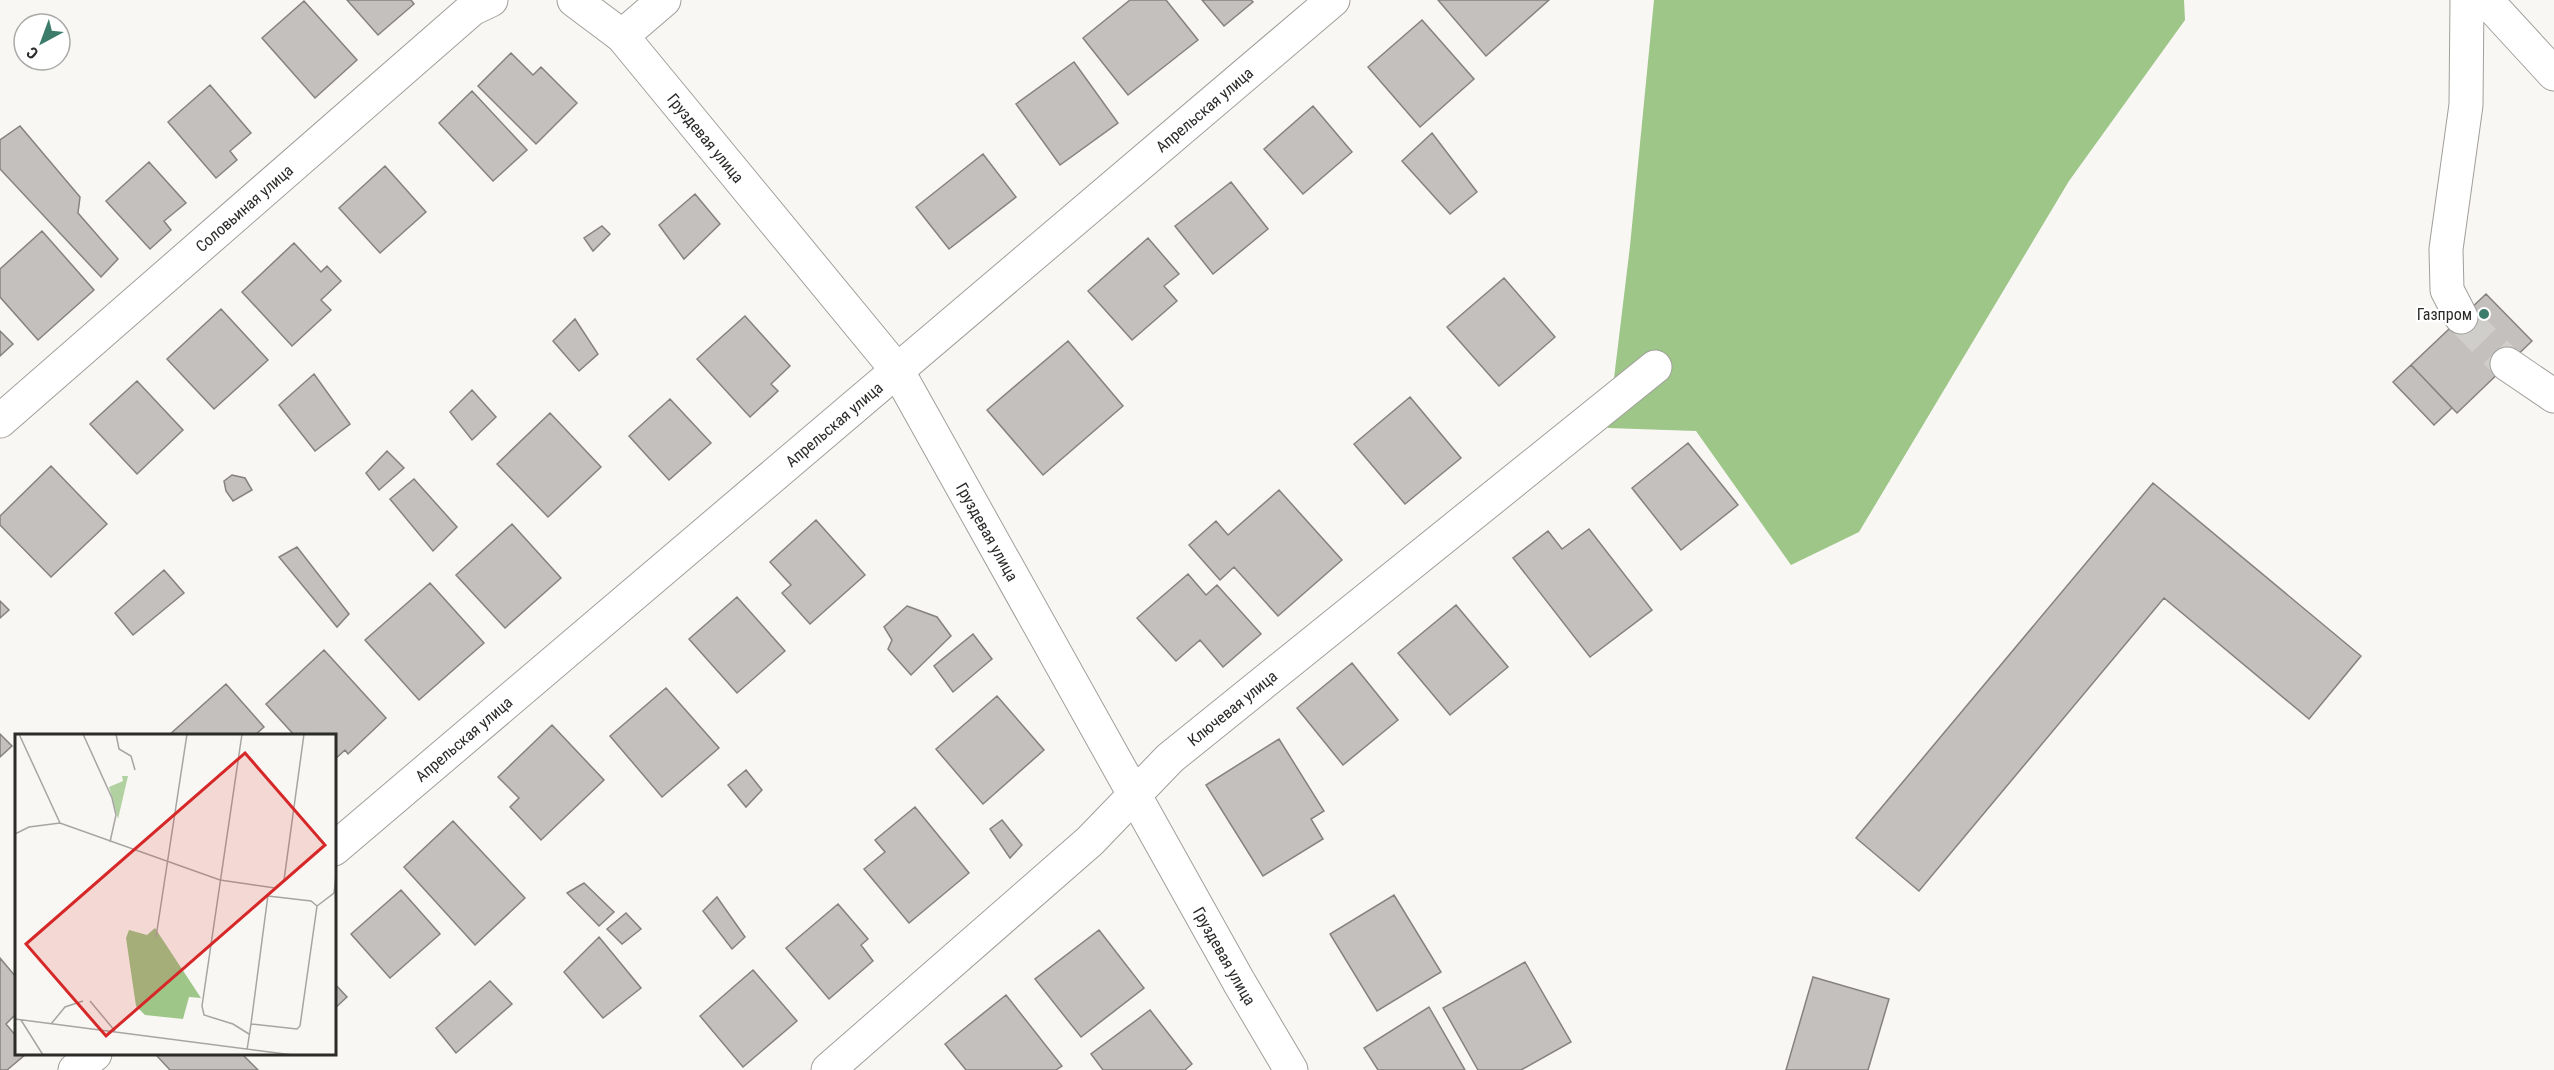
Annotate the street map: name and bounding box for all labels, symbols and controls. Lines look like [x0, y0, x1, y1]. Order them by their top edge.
north arrow [12, 12, 72, 72]
text: С [23, 43, 42, 63]
street label: Апрельская улица [1152, 63, 1257, 156]
street label: Груздевая улица [664, 89, 748, 186]
street label: Соловьиная улица [192, 160, 297, 256]
place label: Газпром [2417, 305, 2472, 324]
marker: Газпром [2477, 307, 2491, 321]
street label: Апрельская улица [781, 378, 886, 471]
street label: Груздевая улица [952, 479, 1022, 584]
street label: Ключевая улица [1184, 666, 1281, 750]
street label: Апрельская улица [411, 692, 516, 785]
inset map [15, 734, 336, 1055]
street label: Груздевая улица [1189, 903, 1260, 1009]

